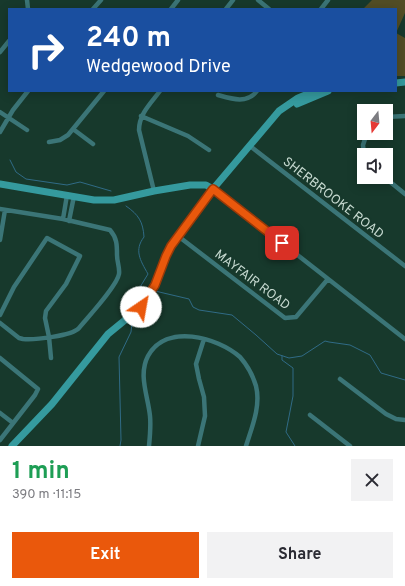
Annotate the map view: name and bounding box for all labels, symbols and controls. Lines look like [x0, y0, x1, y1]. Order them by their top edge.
text: 240 m [86, 21, 171, 57]
icon: right [20, 24, 72, 76]
text: Wedgewood Drive [86, 56, 231, 79]
north arrow [357, 104, 393, 140]
map controls [357, 104, 393, 184]
button: sound [357, 148, 393, 184]
street label: SHERBROOKE ROAD [279, 154, 386, 243]
pin [265, 226, 299, 260]
icon: arrive [271, 232, 293, 254]
street label: MAYFAIR ROAD [211, 247, 293, 314]
position arrow [120, 286, 162, 328]
text: 1 min [12, 457, 70, 487]
button: close [351, 459, 393, 501]
text: 390 m · 11:15 [12, 487, 81, 503]
button: Exit [12, 532, 199, 578]
button: Share [207, 532, 393, 578]

